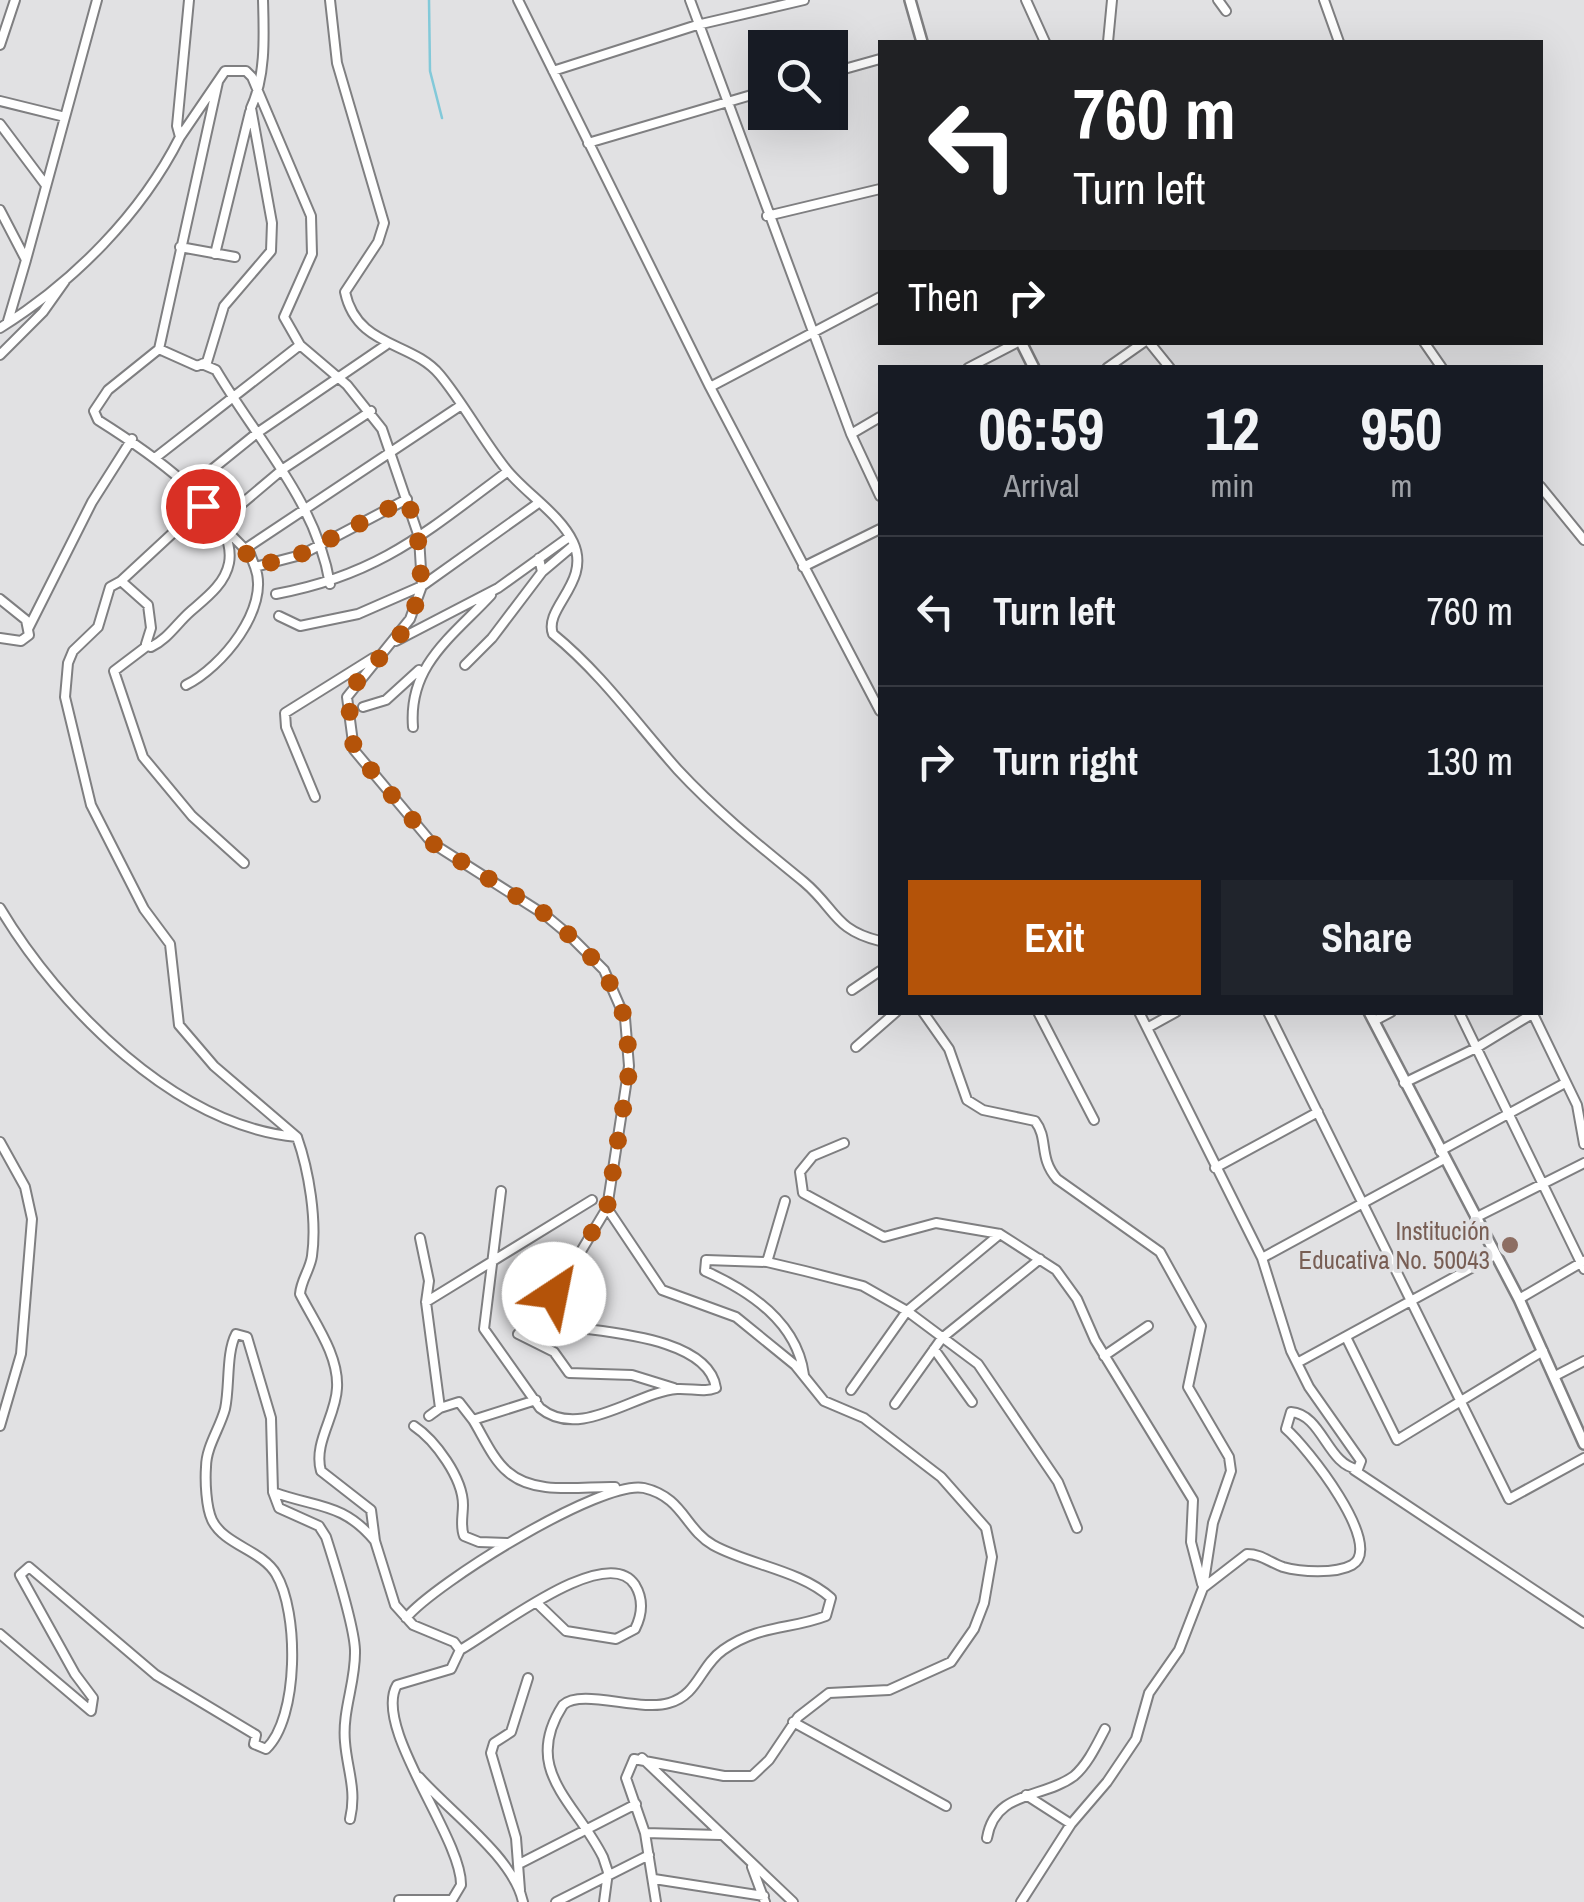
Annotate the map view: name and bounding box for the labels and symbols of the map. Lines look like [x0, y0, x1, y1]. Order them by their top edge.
pin [161, 464, 246, 549]
place label: Institución Educativa No. 50043 [1299, 1214, 1490, 1277]
marker: Institución Educativa No. 50043 [1499, 1234, 1521, 1256]
position arrow [502, 1242, 606, 1346]

